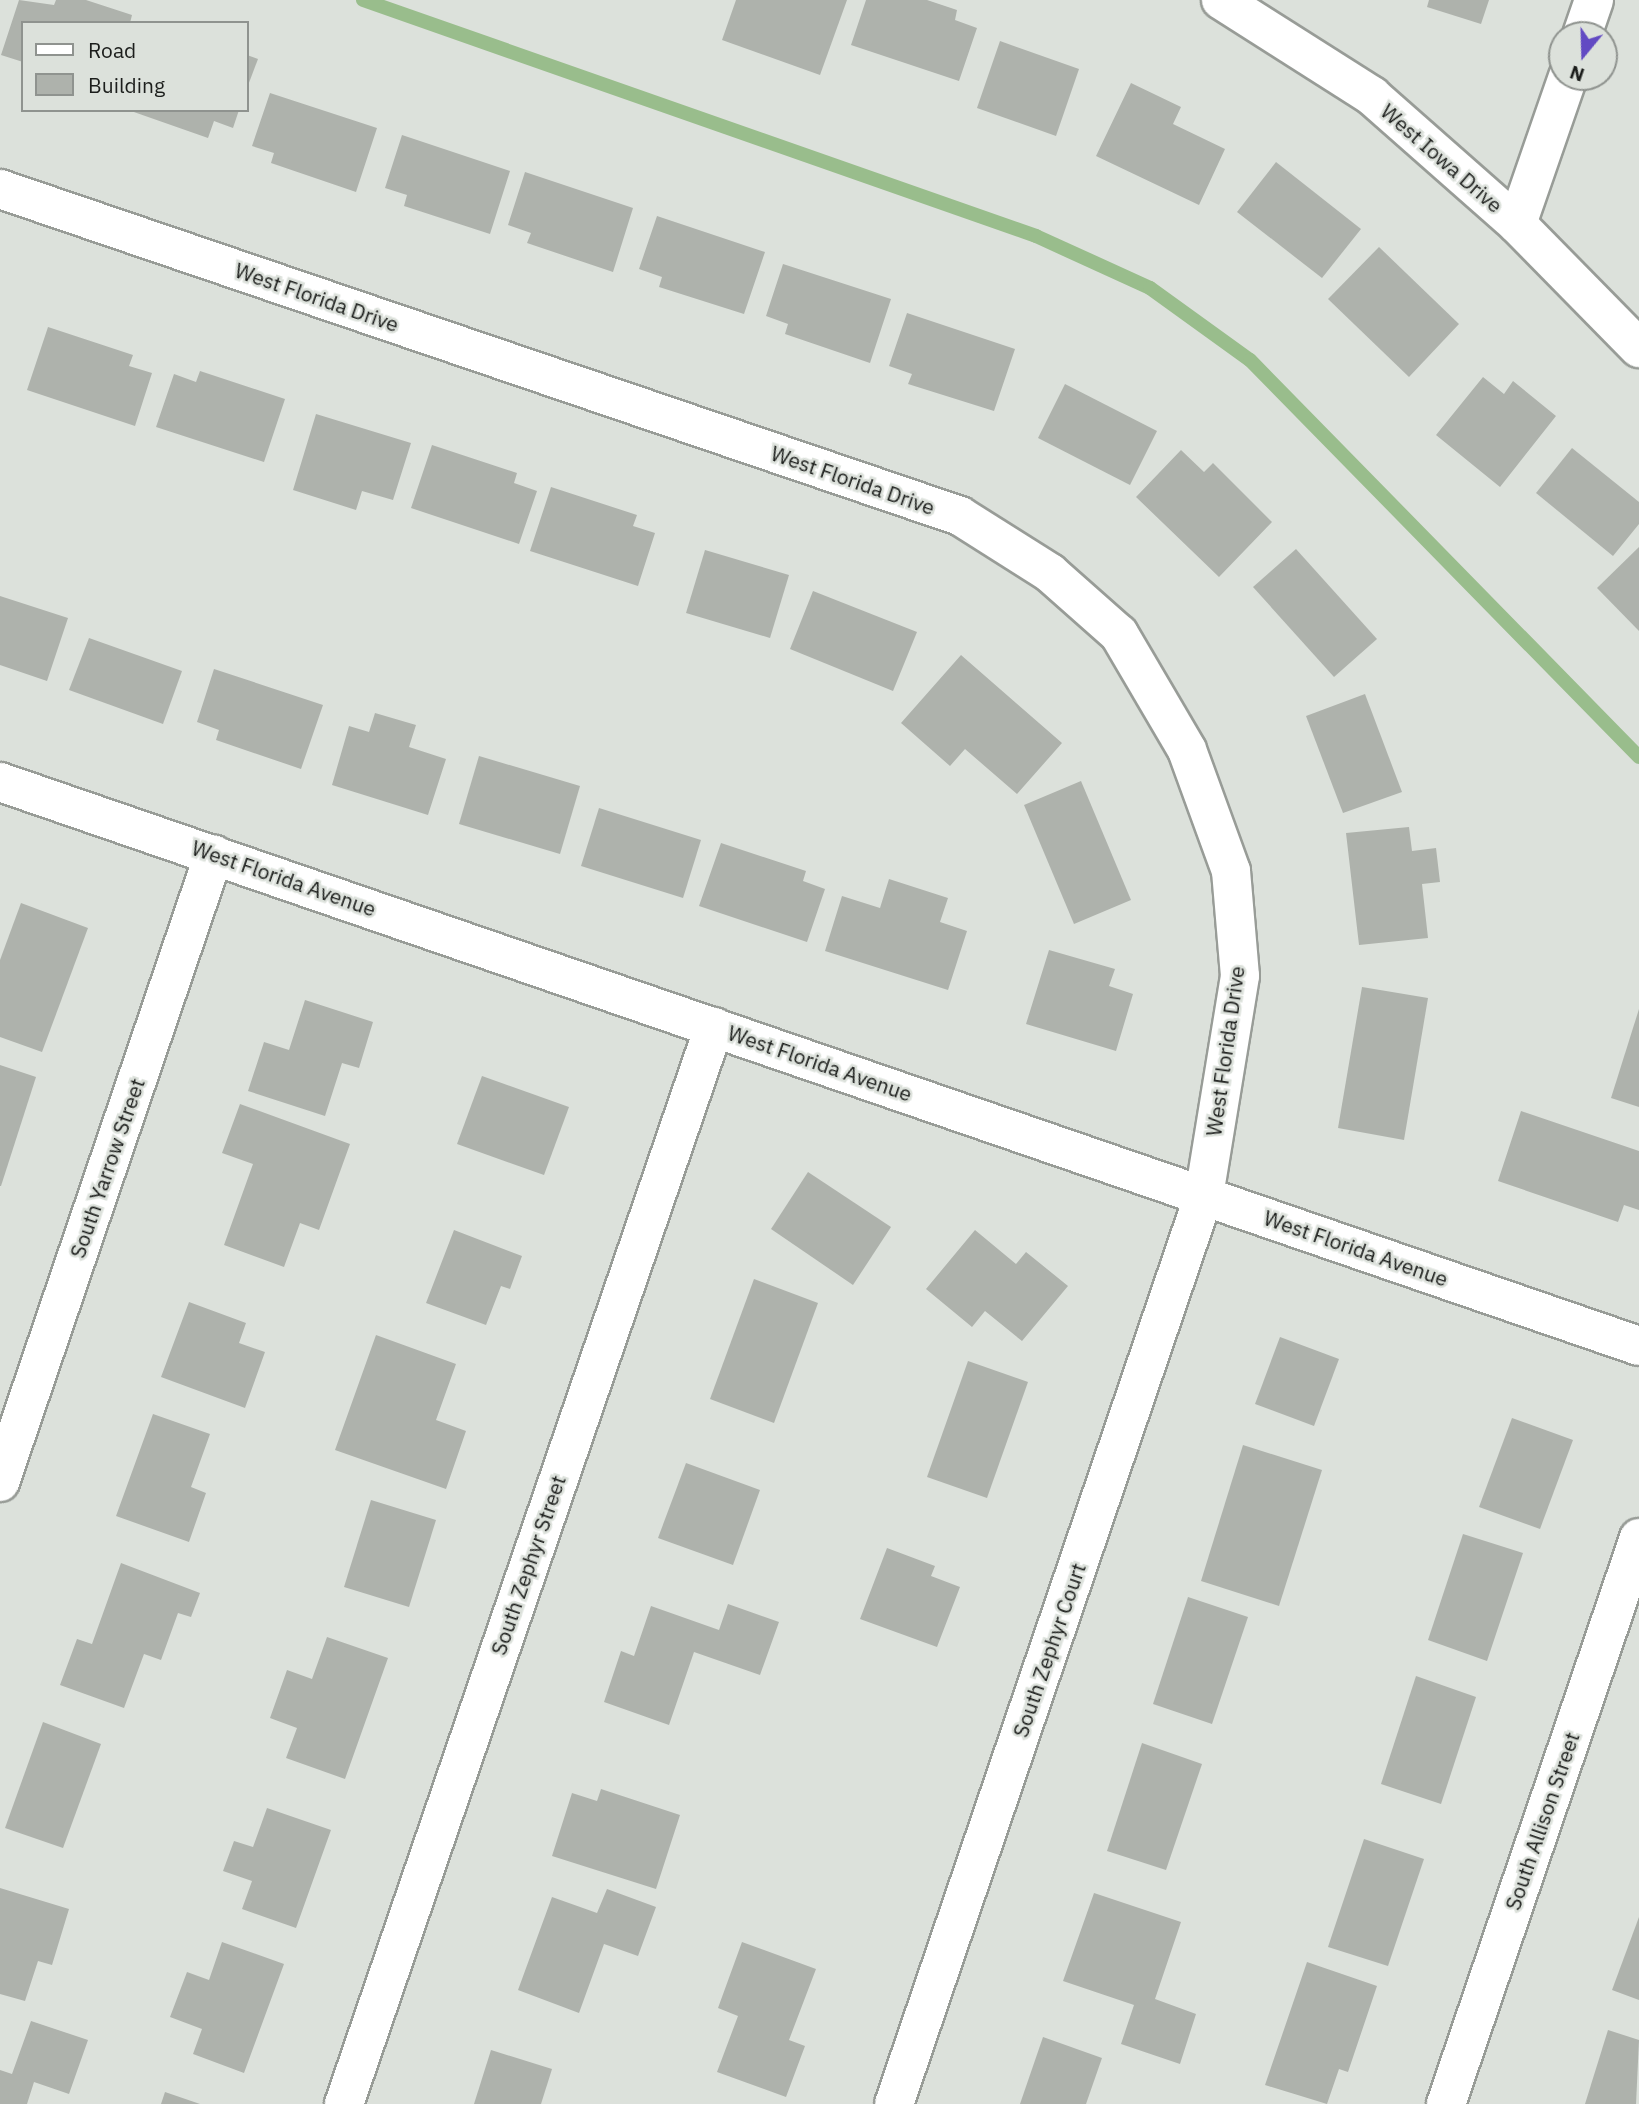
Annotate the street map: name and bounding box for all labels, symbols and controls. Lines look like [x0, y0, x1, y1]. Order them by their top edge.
legend [21, 21, 248, 112]
north arrow [1548, 21, 1618, 91]
text: Road [88, 36, 136, 64]
text: N [1566, 60, 1587, 88]
text: Building [88, 71, 165, 99]
street label: West Iowa Drive [1376, 98, 1508, 218]
street label: West Florida Drive [232, 257, 402, 337]
street label: West Florida Drive [768, 440, 938, 520]
street label: West Florida Avenue [189, 835, 379, 921]
street label: West Florida Drive [1201, 964, 1249, 1138]
street label: West Florida Avenue [725, 1020, 915, 1106]
street label: South Yarrow Street [64, 1075, 150, 1261]
street label: West Florida Avenue [1261, 1205, 1451, 1291]
street label: South Zephyr Street [485, 1472, 571, 1658]
street label: South Zephyr Court [1007, 1560, 1091, 1740]
street label: South Allison Street [1500, 1729, 1584, 1913]

